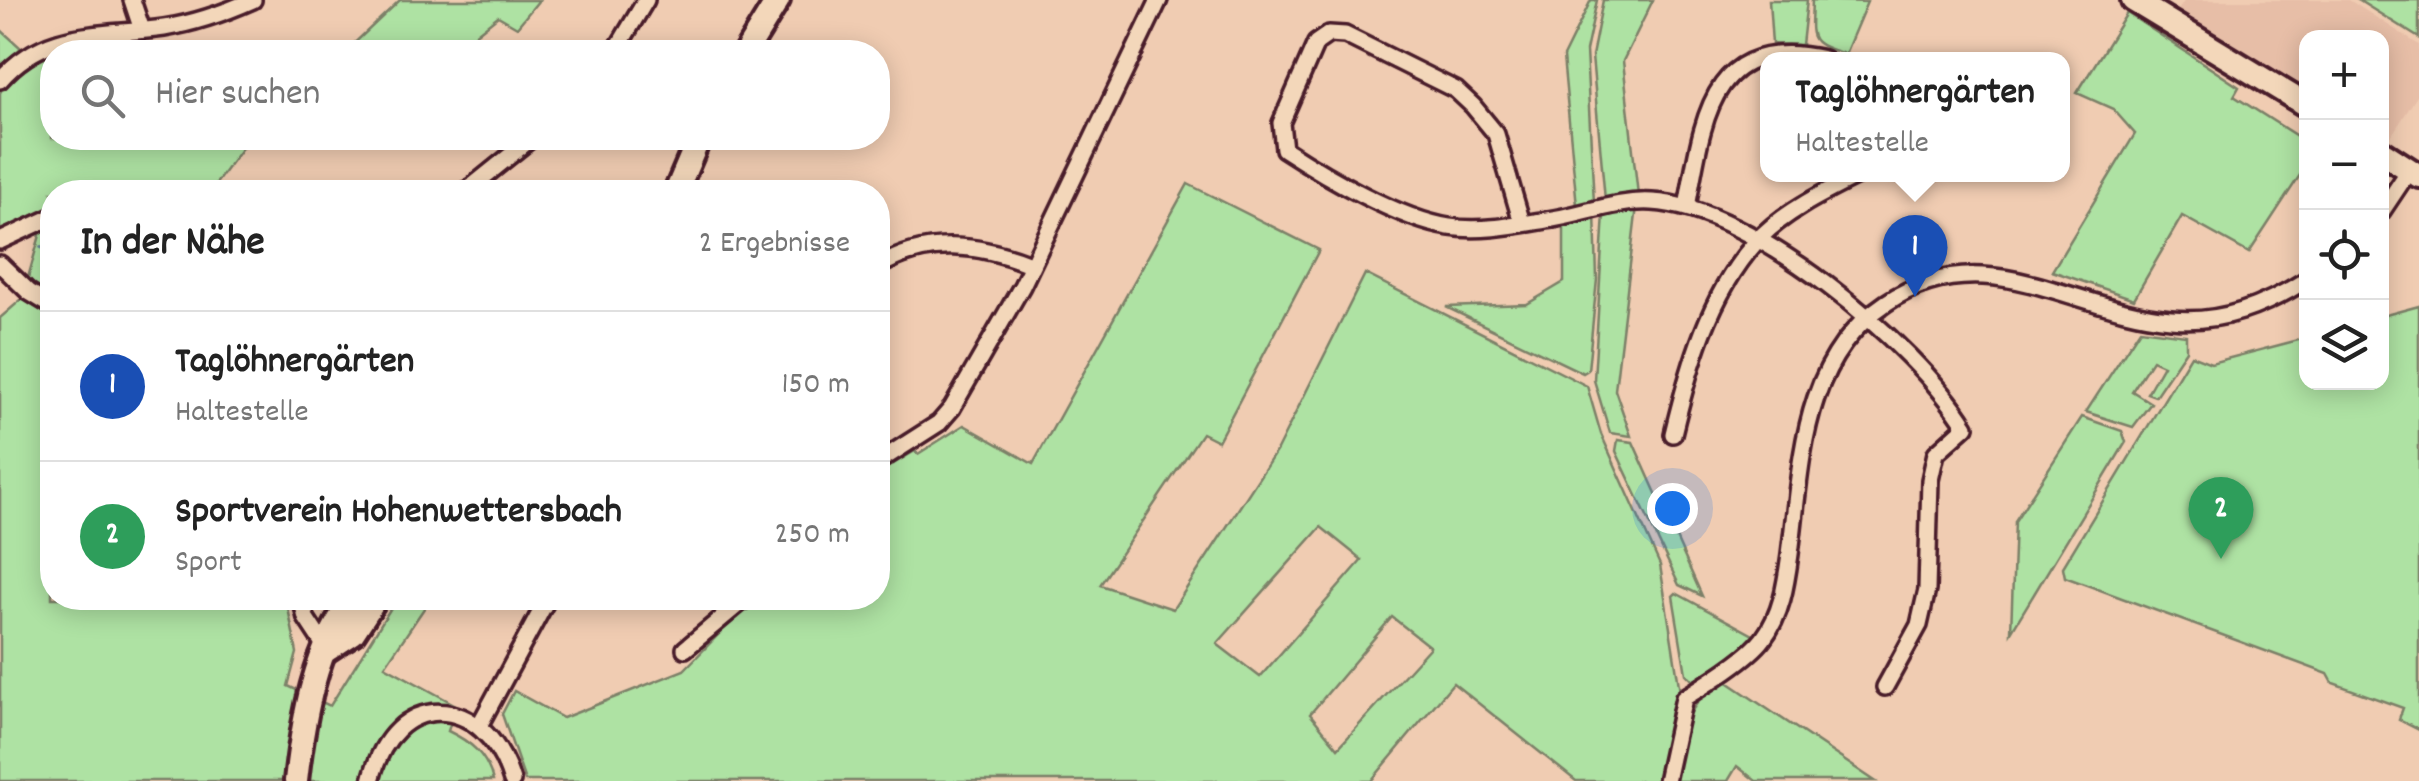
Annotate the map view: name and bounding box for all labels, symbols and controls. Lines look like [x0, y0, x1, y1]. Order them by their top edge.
map controls [2299, 30, 2389, 390]
button: + [2299, 30, 2389, 120]
search box [40, 40, 890, 150]
popup [1760, 52, 2070, 182]
text: Taglöhnergärten [1795, 67, 2035, 122]
icon: search [75, 68, 130, 123]
text: Hier suchen [155, 68, 320, 123]
button: − [2299, 120, 2389, 210]
text: Haltestelle [1795, 122, 1929, 168]
button: locate [2299, 210, 2389, 300]
pin: 1 [1882, 214, 1948, 297]
text: In der Nähe [80, 215, 265, 275]
text: 2 Ergebnisse [699, 222, 850, 268]
button: layers [2299, 300, 2389, 390]
text: Taglöhnergärten [175, 336, 414, 391]
text: 1 [109, 363, 116, 409]
text: 150 m [781, 363, 850, 409]
text: Haltestelle [175, 391, 309, 437]
pin: 2 [2188, 476, 2254, 559]
your location [1647, 483, 1698, 534]
text: Sportverein Hohenwettersbach [175, 486, 622, 541]
text: 2 [106, 513, 119, 559]
text: 250 m [774, 513, 850, 559]
text: Sport [175, 541, 242, 587]

